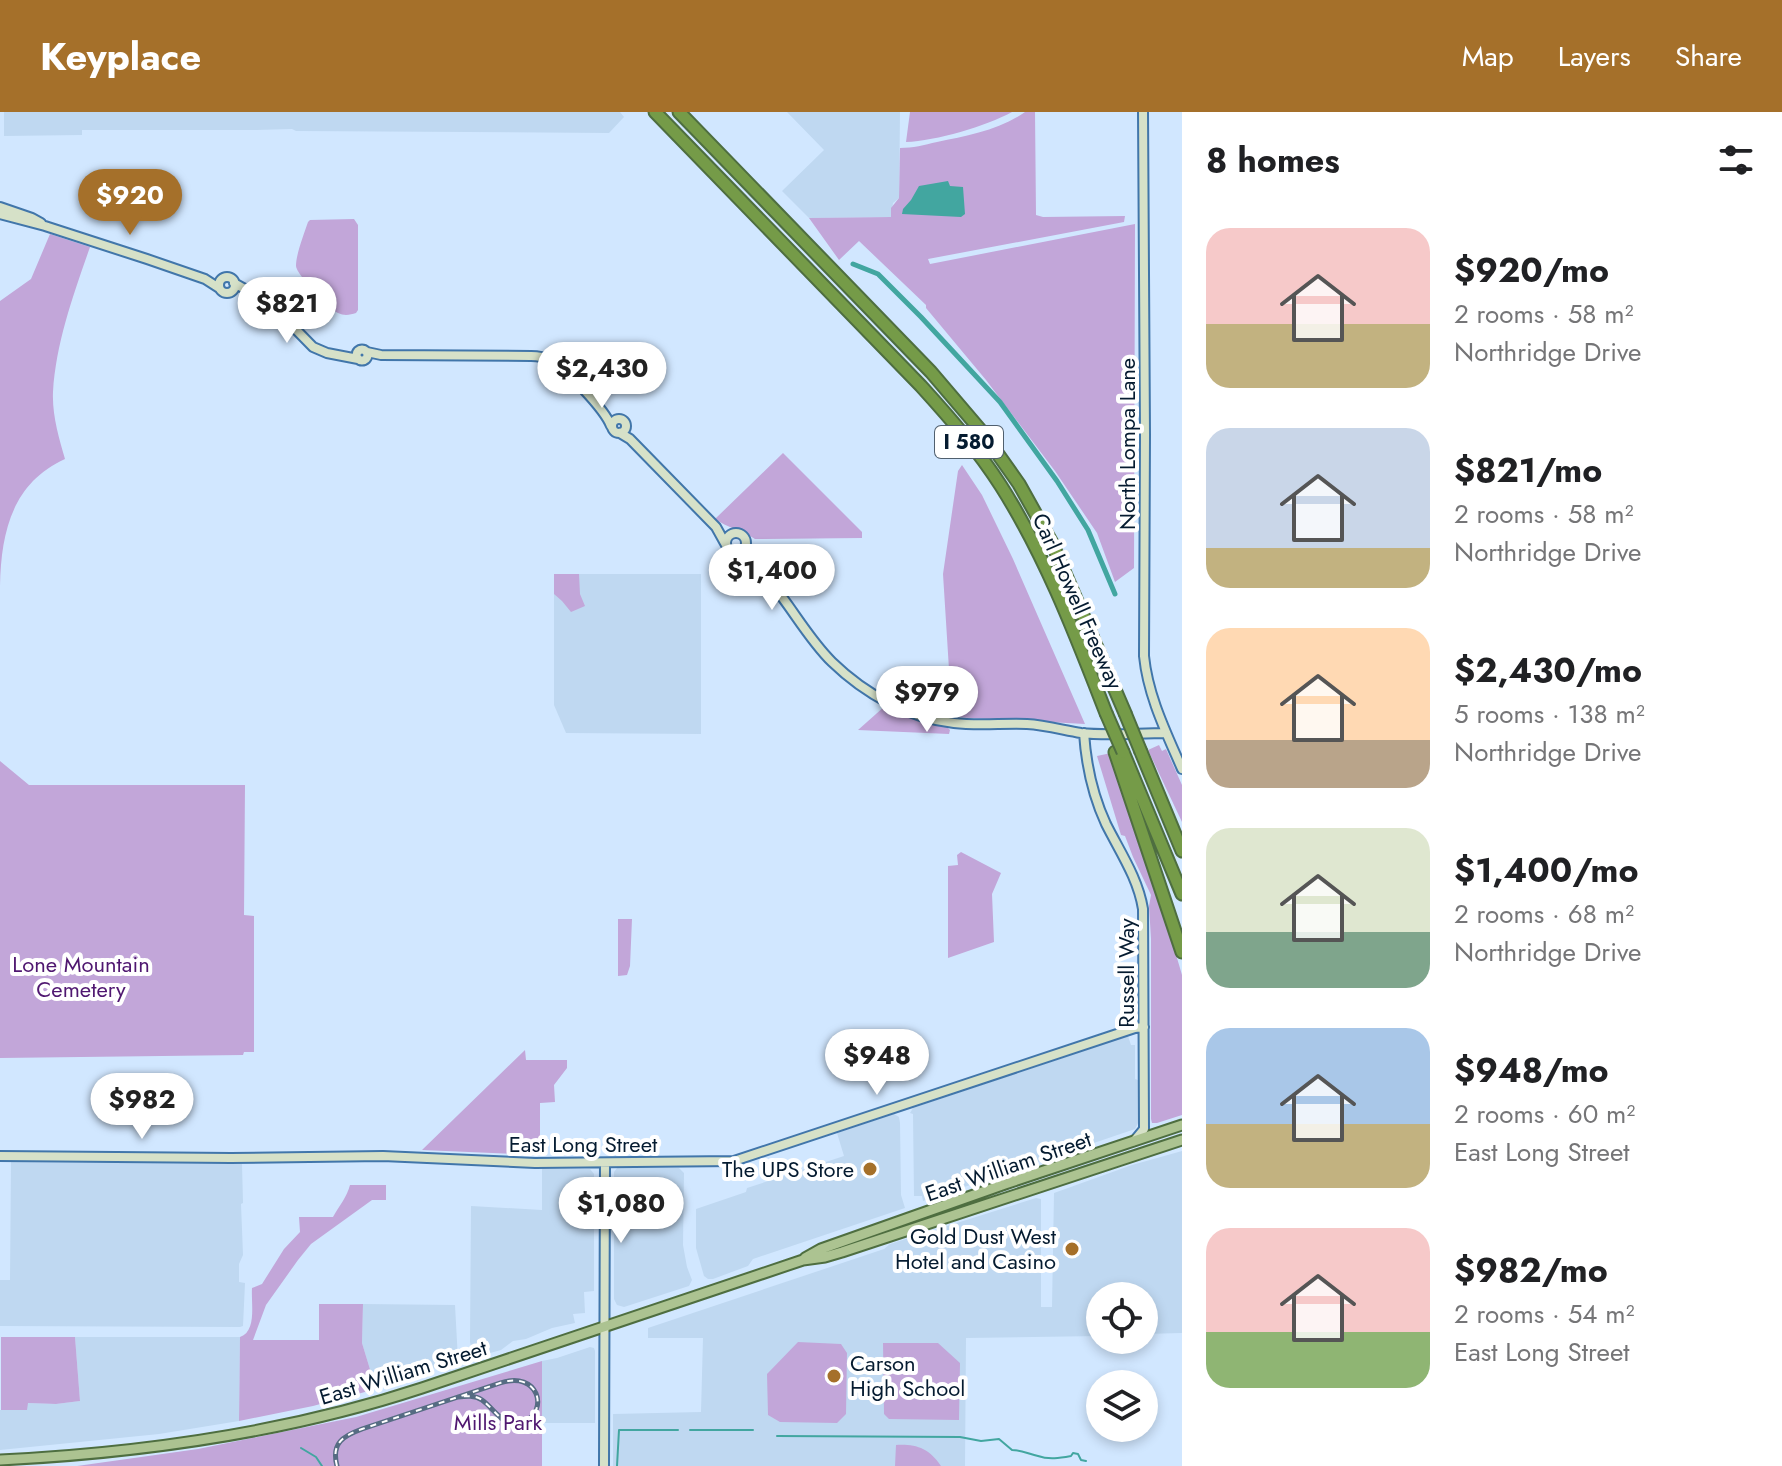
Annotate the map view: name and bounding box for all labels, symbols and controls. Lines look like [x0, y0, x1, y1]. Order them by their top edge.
text: Keyplace [40, 29, 201, 84]
text: Map [1462, 36, 1514, 77]
text: Layers [1558, 36, 1631, 77]
text: Share [1675, 36, 1742, 77]
text: 8 homes [1206, 136, 1340, 185]
icon: filters [1714, 138, 1758, 182]
pin: $920 [83, 169, 177, 237]
text: $920 [96, 176, 164, 214]
text: $920/mo [1454, 246, 1609, 295]
icon: home [1270, 260, 1366, 356]
pin: $821 [240, 277, 334, 345]
text: $821 [256, 284, 318, 322]
text: 2 rooms · 58 m² [1454, 295, 1634, 333]
text: Northridge Drive [1454, 333, 1641, 371]
pin: $2,430 [537, 342, 667, 410]
text: $2,430 [555, 349, 649, 387]
street label: North Lompa Lane [1111, 358, 1143, 530]
road number: I 580 [935, 426, 1003, 458]
text: $821/mo [1454, 446, 1602, 495]
icon: home [1270, 460, 1366, 556]
text: 2 rooms · 58 m² [1454, 495, 1634, 533]
street label: Carl Howell Freeway [1025, 508, 1131, 695]
text: Northridge Drive [1454, 533, 1641, 571]
pin: $1,400 [707, 544, 837, 612]
text: $1,400 [727, 551, 817, 589]
text: $2,430/mo [1454, 646, 1642, 695]
icon: home [1270, 660, 1366, 756]
pin: $979 [880, 666, 974, 734]
text: $979 [894, 673, 960, 711]
text: 5 rooms · 138 m² [1454, 695, 1645, 733]
text: Northridge Drive [1454, 733, 1641, 771]
text: $1,400/mo [1454, 846, 1638, 895]
icon: home [1270, 860, 1366, 956]
text: 2 rooms · 68 m² [1454, 895, 1634, 933]
street label: Russell Way [1110, 918, 1142, 1028]
text: Northridge Drive [1454, 933, 1641, 971]
park label: Lone Mountain Cemetery [12, 948, 150, 1005]
pin: $948 [830, 1029, 924, 1097]
text: $948 [843, 1036, 911, 1074]
text: $948/mo [1454, 1046, 1609, 1095]
icon: home [1270, 1060, 1366, 1156]
pin: $982 [95, 1073, 189, 1141]
text: $982 [109, 1080, 175, 1118]
text: 2 rooms · 60 m² [1454, 1095, 1635, 1133]
street label: East William Street [921, 1122, 1096, 1209]
street label: East Long Street [509, 1128, 658, 1160]
text: East Long Street [1454, 1133, 1630, 1171]
place label: The UPS Store [722, 1153, 854, 1185]
marker: The UPS Store [861, 1160, 879, 1178]
pin: $1,080 [556, 1177, 686, 1245]
text: $1,080 [577, 1184, 665, 1222]
place label: Gold Dust West Hotel and Casino [895, 1220, 1057, 1277]
marker: Gold Dust West Hotel and Casino [1063, 1240, 1081, 1258]
text: $982/mo [1454, 1246, 1608, 1295]
icon: home [1270, 1260, 1366, 1356]
map controls [1086, 1282, 1158, 1442]
button: locate [1086, 1282, 1158, 1354]
text: 2 rooms · 54 m² [1454, 1295, 1635, 1333]
street label: East William Street [315, 1331, 491, 1413]
text: East Long Street [1454, 1333, 1630, 1371]
place label: Carson High School [850, 1347, 965, 1404]
marker: Carson High School [825, 1367, 843, 1385]
button: layers [1086, 1370, 1158, 1442]
park label: Mills Park [454, 1406, 542, 1438]

